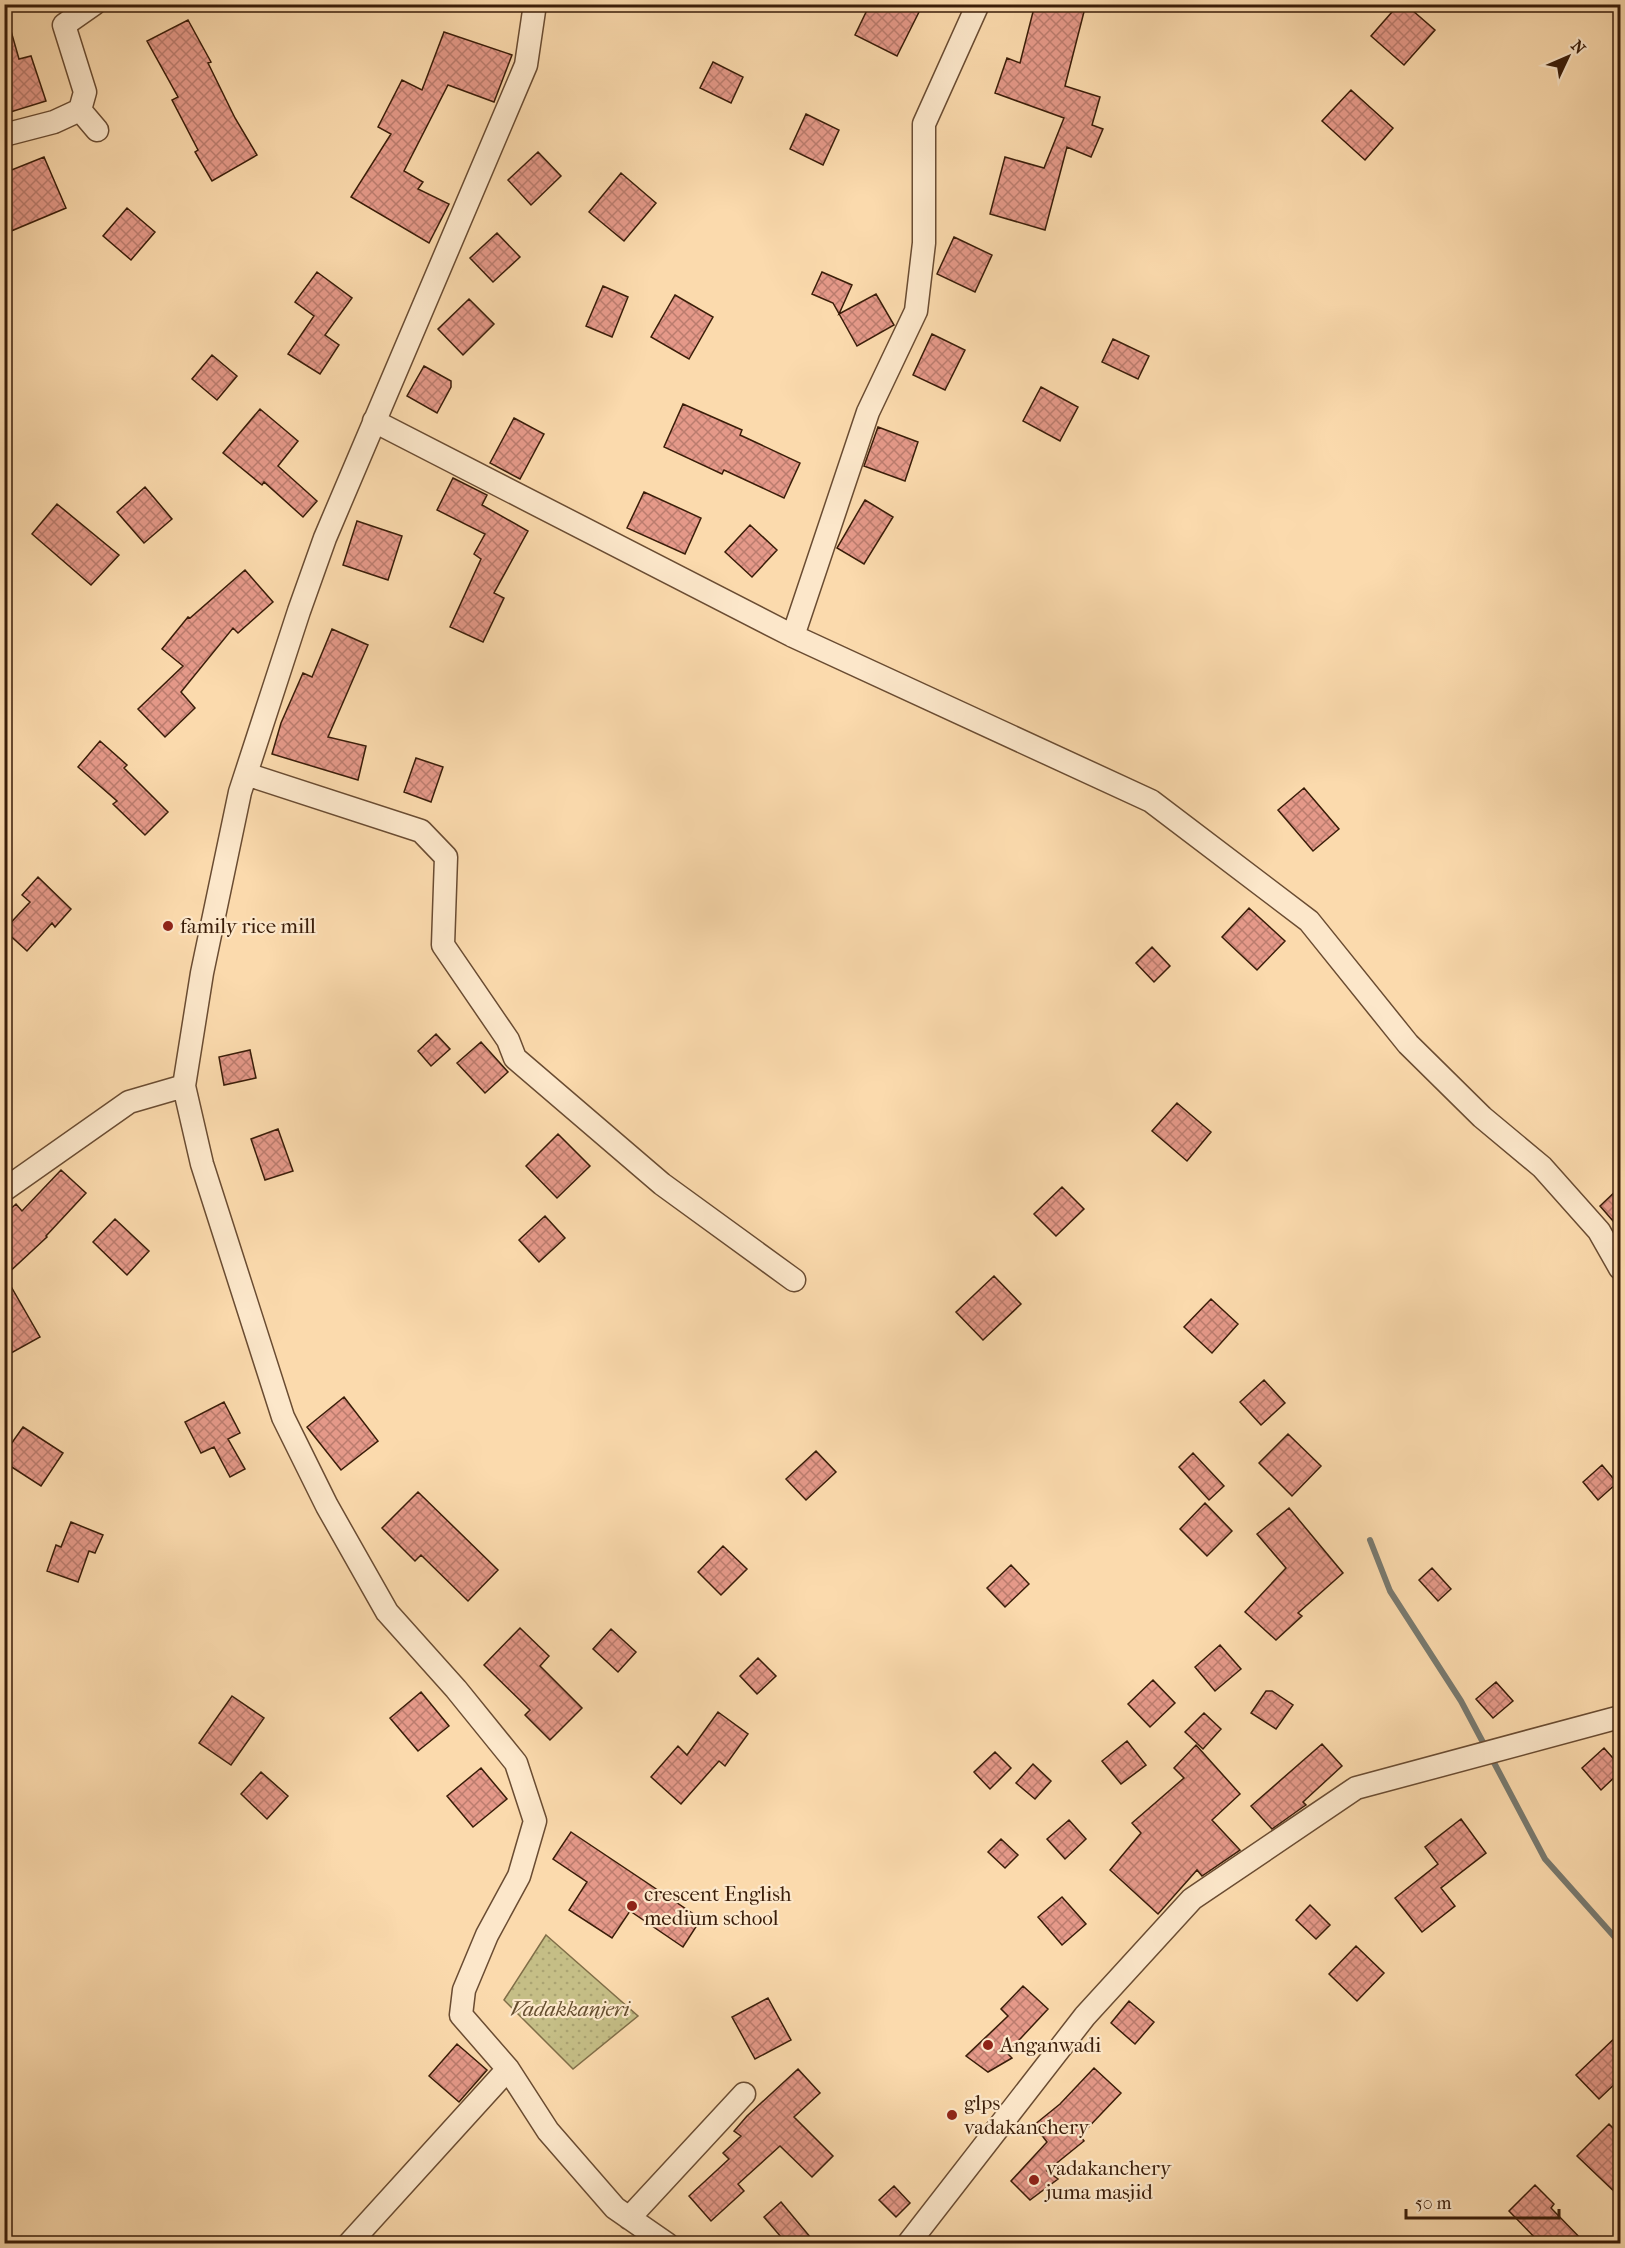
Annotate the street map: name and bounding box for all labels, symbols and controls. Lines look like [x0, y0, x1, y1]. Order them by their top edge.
north arrow [1538, 27, 1598, 87]
text: N [1567, 36, 1590, 59]
place label: family rice mill [180, 914, 316, 938]
marker: family rice mill [161, 919, 175, 933]
place label: crescent English medium school [644, 1882, 792, 1930]
marker: crescent English medium school [625, 1899, 639, 1913]
park label: Vadakkanjeri [511, 1997, 631, 2021]
place label: Anganwadi [999, 2033, 1101, 2057]
marker: Anganwadi [981, 2038, 995, 2052]
place label: glps vadakanchery [964, 2091, 1090, 2139]
marker: glps vadakanchery [945, 2108, 959, 2122]
place label: vadakanchery juma masjid [1044, 2156, 1172, 2204]
marker: vadakanchery juma masjid [1027, 2173, 1041, 2187]
scale bar [1406, 2182, 1559, 2220]
text: 50 m [1415, 2193, 1452, 2214]

